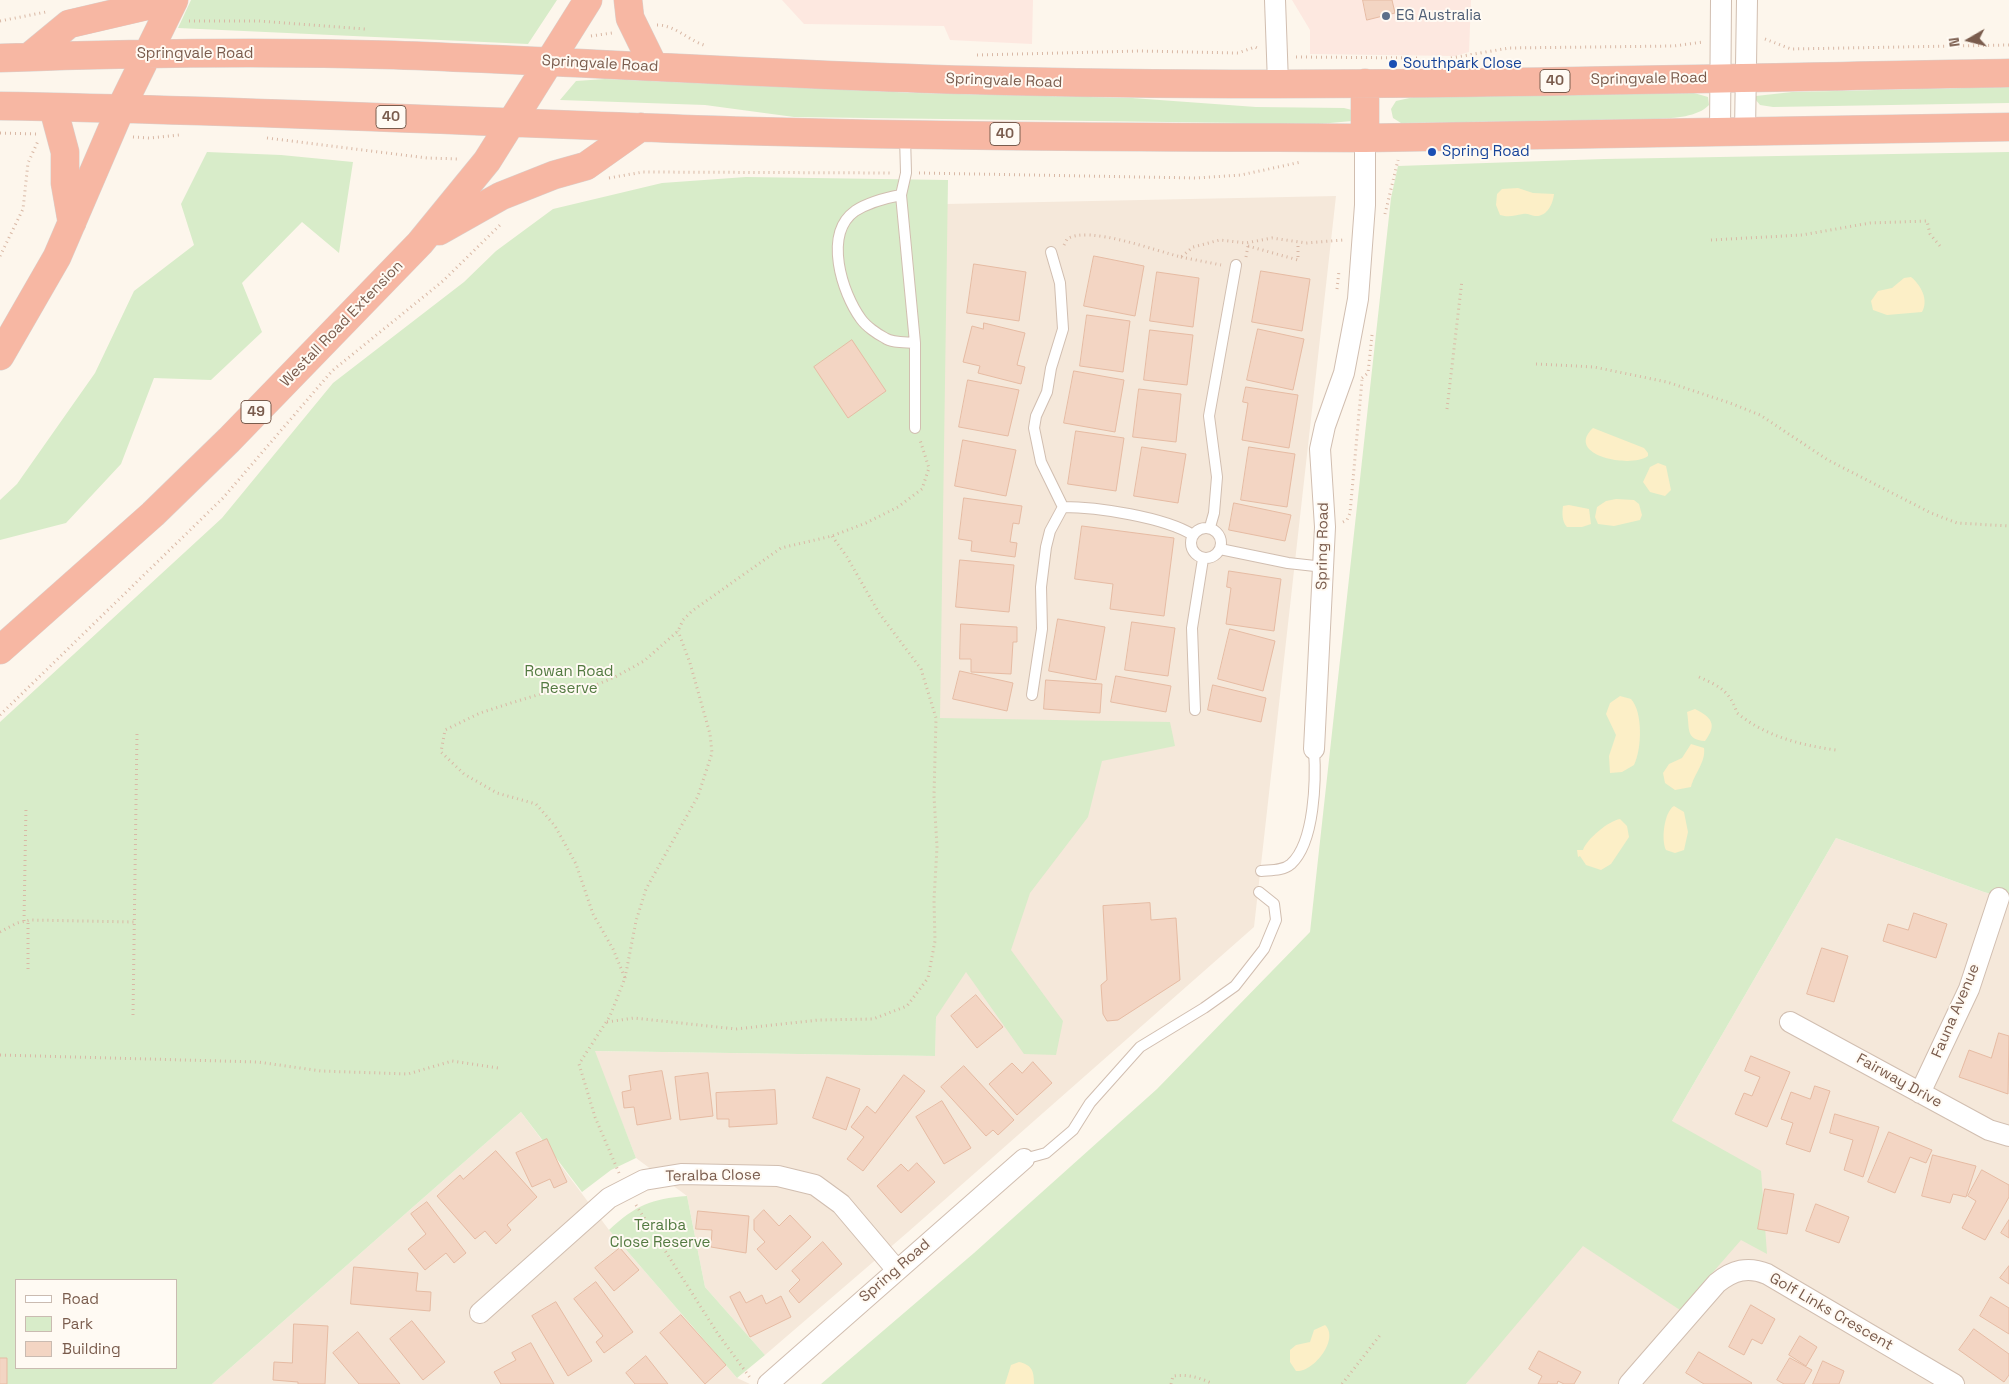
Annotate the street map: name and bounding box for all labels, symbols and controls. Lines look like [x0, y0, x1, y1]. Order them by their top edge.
place label: EG Australia [1396, 7, 1481, 25]
marker: EG Australia [1380, 10, 1392, 22]
north arrow [1944, 15, 1994, 65]
text: N [1945, 36, 1964, 48]
street label: Springvale Road [137, 45, 253, 63]
street label: Springvale Road [541, 52, 659, 76]
place label: Southpark Close [1403, 55, 1522, 73]
marker: Southpark Close [1387, 58, 1399, 70]
street label: Springvale Road [1590, 69, 1708, 89]
street label: Springvale Road [945, 70, 1063, 92]
road number: 40 [1540, 70, 1570, 92]
road number: 40 [376, 105, 406, 128]
road number: 40 [990, 122, 1020, 146]
place label: Spring Road [1442, 143, 1530, 161]
marker: Spring Road [1426, 146, 1438, 158]
street label: Westall Road Extension [277, 257, 407, 391]
road number: 49 [241, 401, 271, 424]
street label: Spring Road [1313, 502, 1333, 590]
park label: Rowan Road Reserve [525, 663, 613, 698]
street label: Fauna Avenue [1928, 961, 1984, 1061]
street label: Fairway Drive [1853, 1050, 1945, 1112]
street label: Teralba Close [665, 1166, 761, 1186]
park label: Teralba Close Reserve [610, 1217, 710, 1252]
street label: Spring Road [856, 1235, 934, 1307]
street label: Golf Links Crescent [1766, 1269, 1896, 1355]
legend [15, 1279, 178, 1369]
text: Road [62, 1289, 99, 1308]
text: Park [62, 1314, 93, 1333]
text: Building [62, 1339, 121, 1358]

